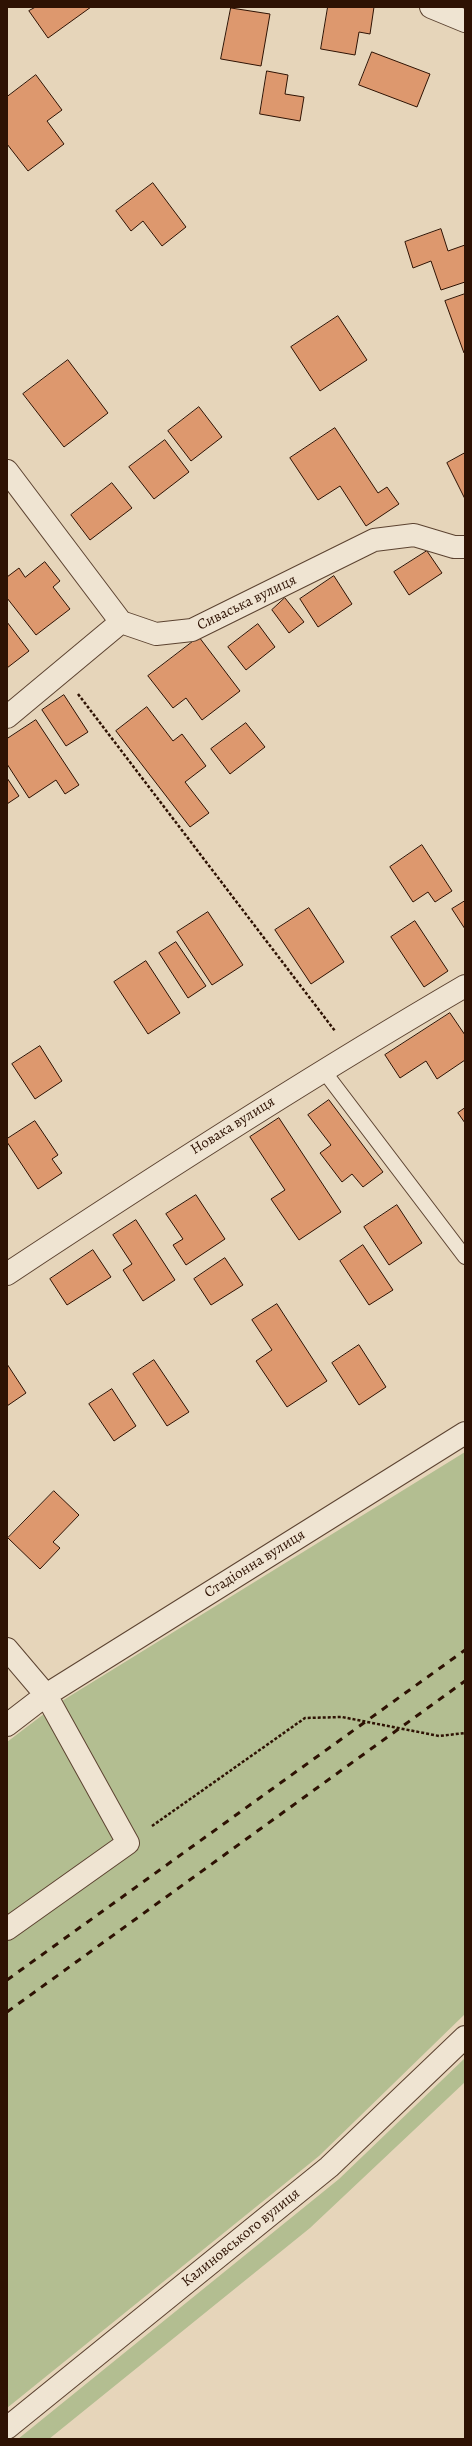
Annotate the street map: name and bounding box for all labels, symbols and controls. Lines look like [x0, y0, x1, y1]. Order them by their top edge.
street label: Сиваська вулиця [194, 571, 300, 635]
street label: Новака вулиця [188, 1093, 278, 1159]
street label: Стадіонна вулиця [201, 1526, 309, 1602]
street label: Калиновського вулиця [178, 2185, 304, 2291]

